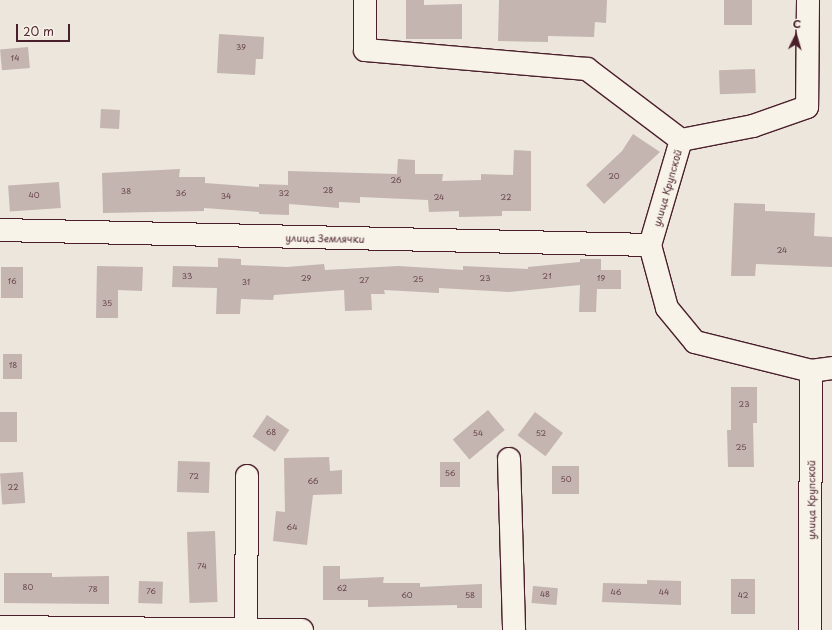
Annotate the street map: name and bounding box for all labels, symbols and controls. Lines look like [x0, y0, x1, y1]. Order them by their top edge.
text: С [792, 15, 802, 32]
scale bar [18, 16, 72, 42]
north arrow [776, 16, 816, 56]
text: 20 m [23, 22, 54, 40]
house number: 39 [236, 43, 246, 53]
house number: 14 [11, 54, 19, 64]
street label: улица Крупской [650, 148, 684, 228]
house number: 20 [608, 172, 620, 182]
house number: 26 [391, 176, 401, 186]
house number: 28 [323, 186, 333, 196]
house number: 38 [121, 187, 131, 197]
house number: 36 [176, 189, 186, 199]
house number: 32 [279, 189, 289, 199]
house number: 40 [28, 191, 40, 201]
house number: 34 [221, 192, 231, 202]
house number: 24 [434, 193, 444, 203]
house number: 22 [501, 193, 511, 203]
street label: улица Землячки [285, 231, 365, 245]
house number: 24 [777, 246, 787, 256]
house number: 33 [182, 272, 192, 282]
house number: 21 [542, 272, 552, 282]
house number: 29 [301, 274, 311, 284]
house number: 23 [480, 274, 490, 284]
house number: 19 [597, 274, 605, 284]
house number: 25 [413, 275, 423, 285]
house number: 27 [359, 276, 369, 286]
house number: 16 [7, 277, 17, 287]
house number: 31 [242, 278, 250, 288]
house number: 35 [102, 299, 112, 309]
house number: 18 [9, 361, 17, 371]
house number: 23 [739, 400, 749, 410]
house number: 68 [266, 428, 276, 438]
house number: 54 [473, 429, 483, 439]
house number: 52 [536, 429, 546, 439]
house number: 25 [736, 443, 746, 453]
street label: улица Крупской [805, 460, 817, 540]
house number: 56 [445, 469, 455, 479]
house number: 72 [189, 472, 199, 482]
house number: 50 [561, 475, 571, 485]
house number: 66 [307, 477, 319, 487]
house number: 22 [8, 483, 18, 493]
house number: 64 [287, 523, 297, 533]
house number: 74 [197, 562, 207, 572]
house number: 80 [23, 583, 33, 593]
house number: 62 [337, 584, 347, 594]
house number: 78 [88, 585, 98, 595]
house number: 76 [146, 587, 156, 597]
house number: 46 [611, 588, 621, 598]
house number: 44 [659, 588, 669, 598]
house number: 48 [540, 590, 550, 600]
house number: 60 [401, 591, 413, 601]
house number: 58 [465, 591, 475, 601]
house number: 42 [738, 591, 748, 601]

